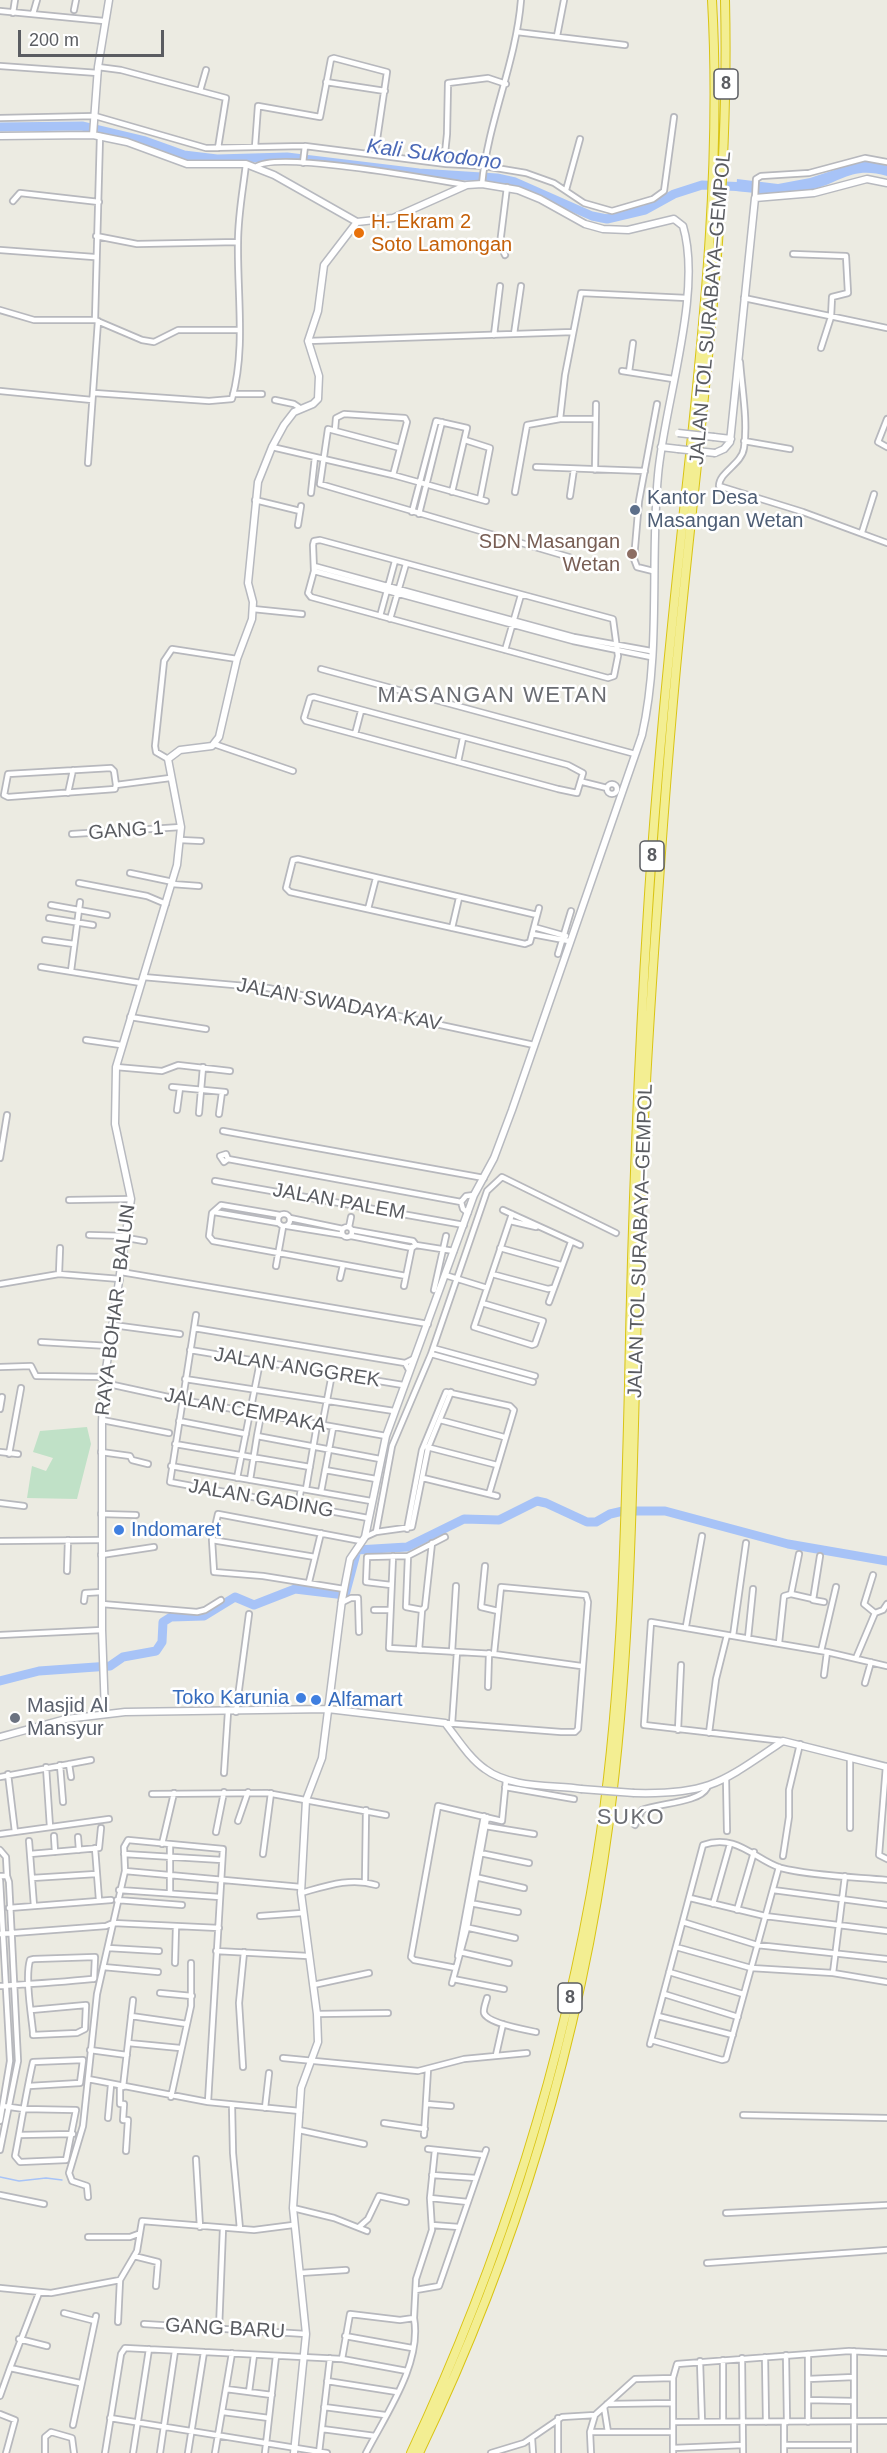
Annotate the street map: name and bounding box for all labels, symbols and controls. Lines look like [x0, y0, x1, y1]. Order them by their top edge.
scale bar [21, 18, 166, 56]
text: 200 m [29, 30, 79, 50]
road number: 8 [714, 69, 738, 99]
water label: Kali Sukodono [365, 134, 503, 176]
street label: JALAN TOL SURABAYA–GEMPOL [685, 150, 737, 466]
place label: H. Ekram 2 Soto Lamongan [371, 210, 512, 257]
marker: H. Ekram 2 Soto Lamongan [352, 226, 366, 240]
place label: Kantor Desa Masangan Wetan [647, 486, 803, 533]
marker: Kantor Desa Masangan Wetan [628, 503, 642, 517]
place label: SDN Masangan Wetan [479, 530, 620, 577]
marker: SDN Masangan Wetan [625, 547, 639, 561]
district label: MASANGAN WETAN [378, 683, 608, 709]
street label: GANG 1 [87, 816, 165, 846]
road number: 8 [640, 841, 664, 871]
street label: JALAN SWADAYA KAV [235, 973, 443, 1037]
street label: JALAN TOL SURABAYA–GEMPOL [624, 1083, 658, 1399]
street label: JALAN PALEM [271, 1179, 407, 1225]
street label: RAYA BOHAR - BALUN [91, 1203, 141, 1417]
street label: JALAN ANGGREK [212, 1343, 382, 1393]
street label: JALAN CEMPAKA [162, 1384, 328, 1438]
street label: JALAN GADING [187, 1474, 335, 1524]
place label: Indomaret [131, 1518, 221, 1542]
marker: Indomaret [112, 1523, 126, 1537]
place label: Toko Karunia [172, 1686, 289, 1710]
place label: Alfamart [328, 1688, 402, 1712]
marker: Toko Karunia [294, 1691, 308, 1705]
marker: Alfamart [309, 1693, 323, 1707]
place label: Masjid Al Mansyur [27, 1694, 108, 1741]
marker: Masjid Al Mansyur [8, 1711, 22, 1725]
district label: SUKO [597, 1805, 665, 1831]
road number: 8 [558, 1983, 582, 2013]
street label: GANG BARU [164, 2314, 286, 2344]

